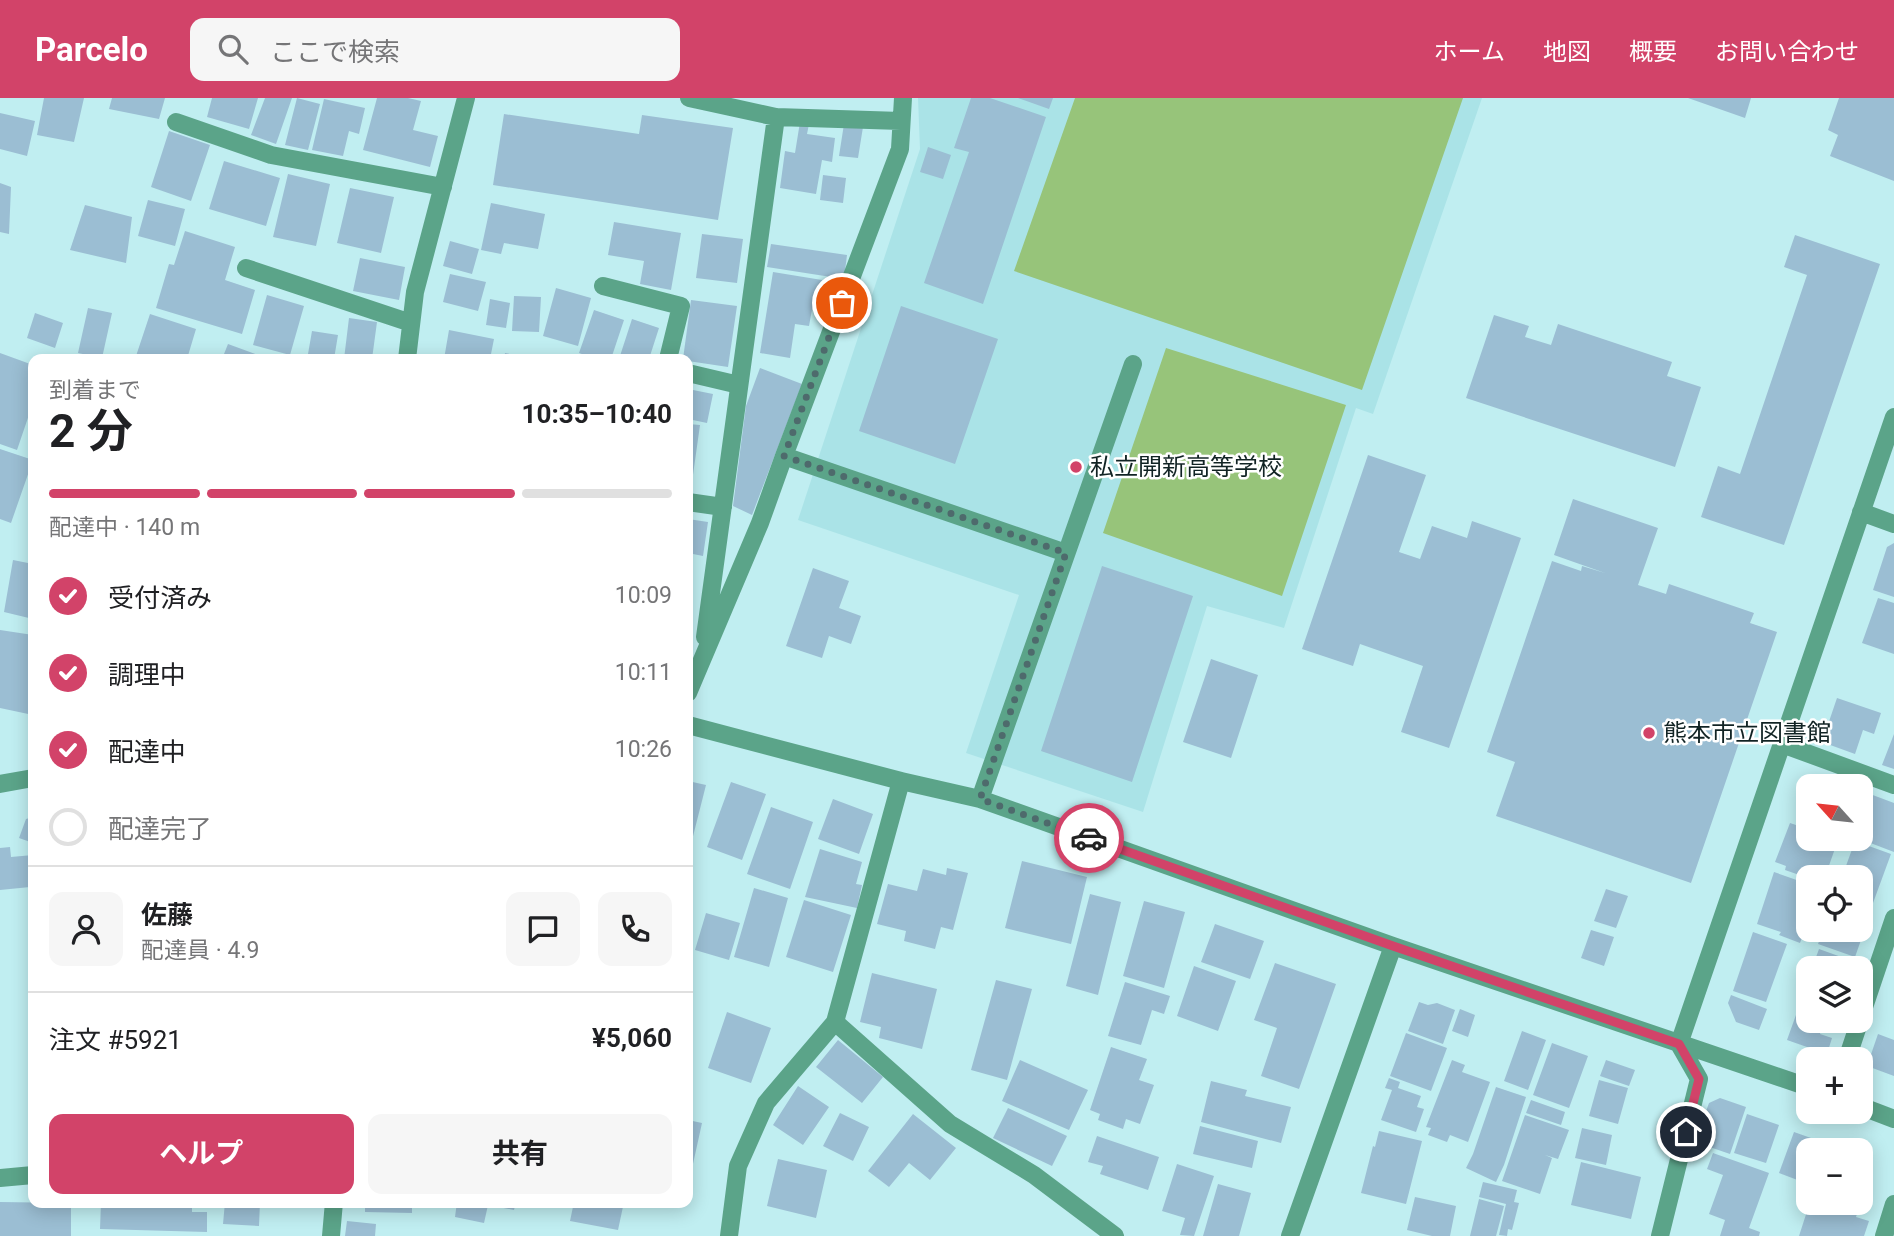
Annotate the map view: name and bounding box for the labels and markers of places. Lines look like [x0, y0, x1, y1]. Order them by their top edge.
pin [812, 273, 872, 333]
place label: 私立開新高等学校 [1090, 453, 1282, 481]
marker: 私立開新高等学校 [1068, 459, 1084, 475]
place label: 熊本市立図書館 [1663, 719, 1831, 747]
marker: 熊本市立図書館 [1641, 725, 1657, 741]
pin [1656, 1102, 1716, 1162]

